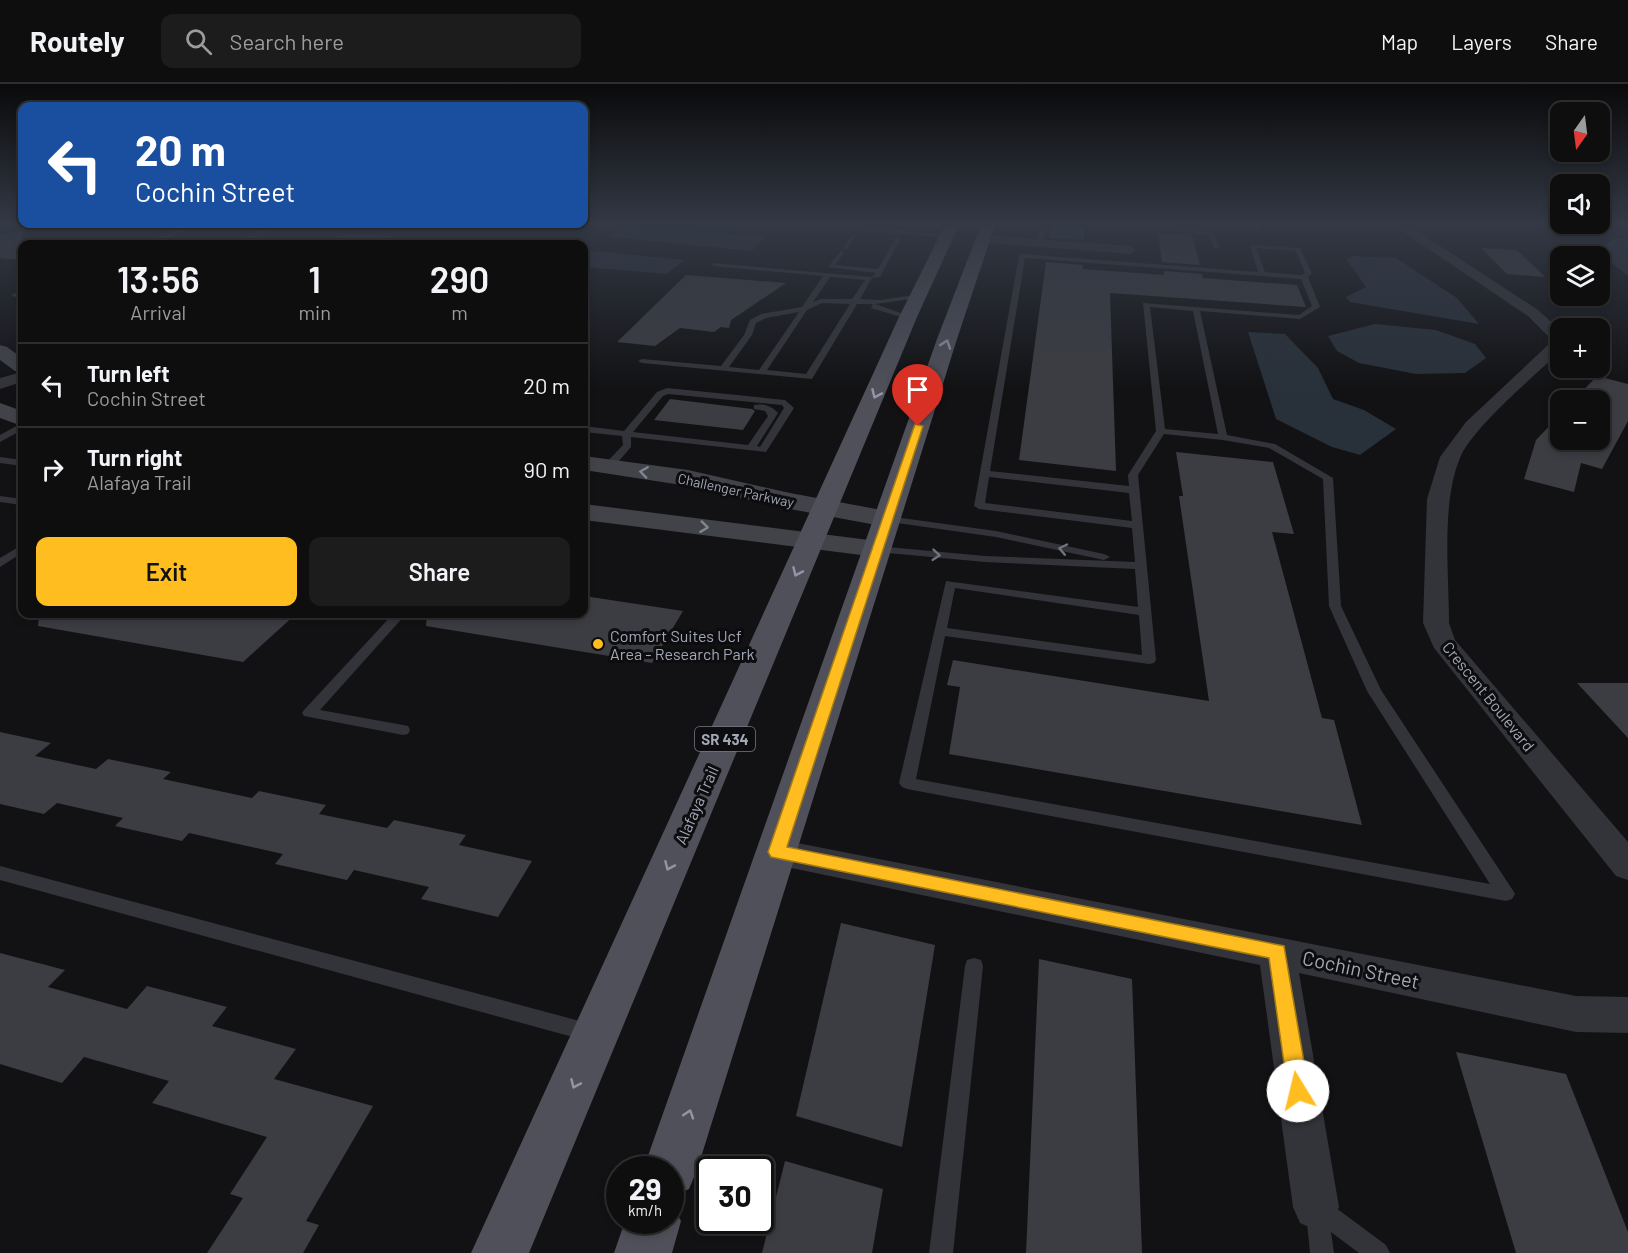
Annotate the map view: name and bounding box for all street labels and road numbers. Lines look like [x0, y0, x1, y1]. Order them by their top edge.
street label: Challenger Parkway [676, 469, 796, 511]
street label: Crescent Boulevard [1439, 637, 1539, 755]
road number: SR 434 [695, 727, 755, 751]
street label: Alafaya Trail [670, 763, 722, 847]
street label: Cochin Street [1300, 945, 1422, 993]

